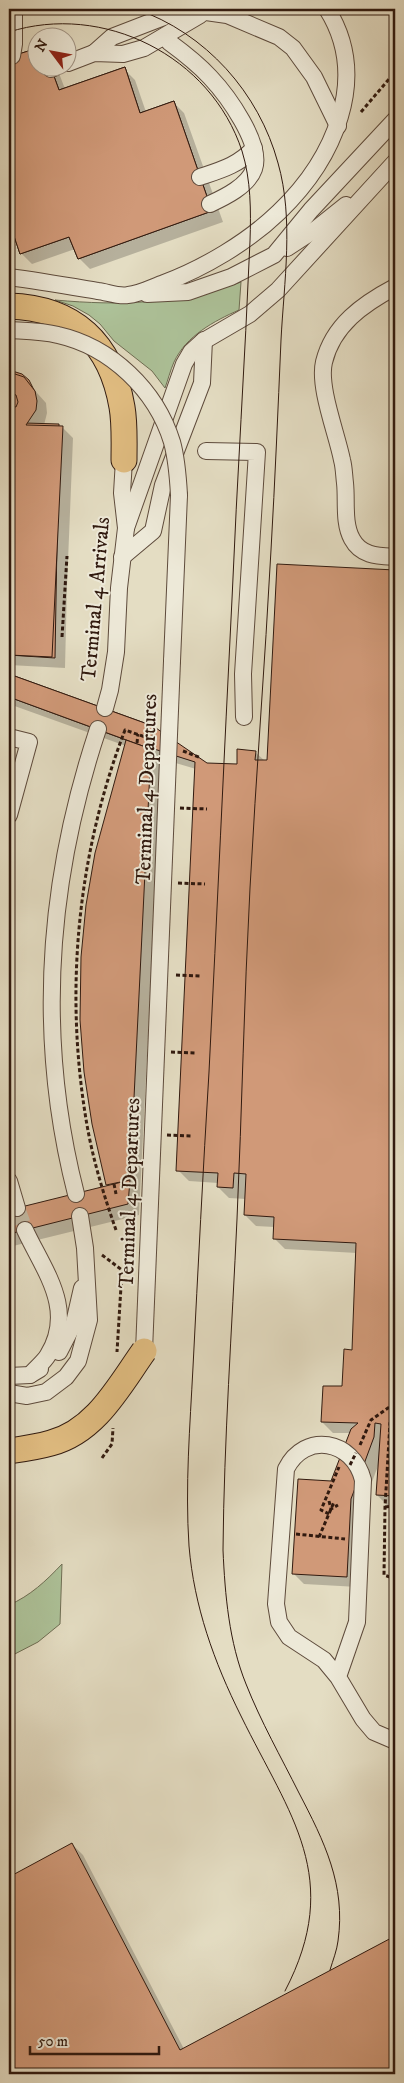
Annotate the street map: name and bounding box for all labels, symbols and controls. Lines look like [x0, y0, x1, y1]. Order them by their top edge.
north arrow [28, 28, 78, 78]
text: N [31, 36, 53, 55]
street label: Terminal 4 Arrivals [76, 516, 116, 682]
street label: Terminal 4 Departures [131, 693, 163, 885]
street label: Terminal 4 Departures [114, 1097, 146, 1289]
scale bar [30, 2023, 159, 2055]
text: 50 m [38, 2032, 68, 2051]

